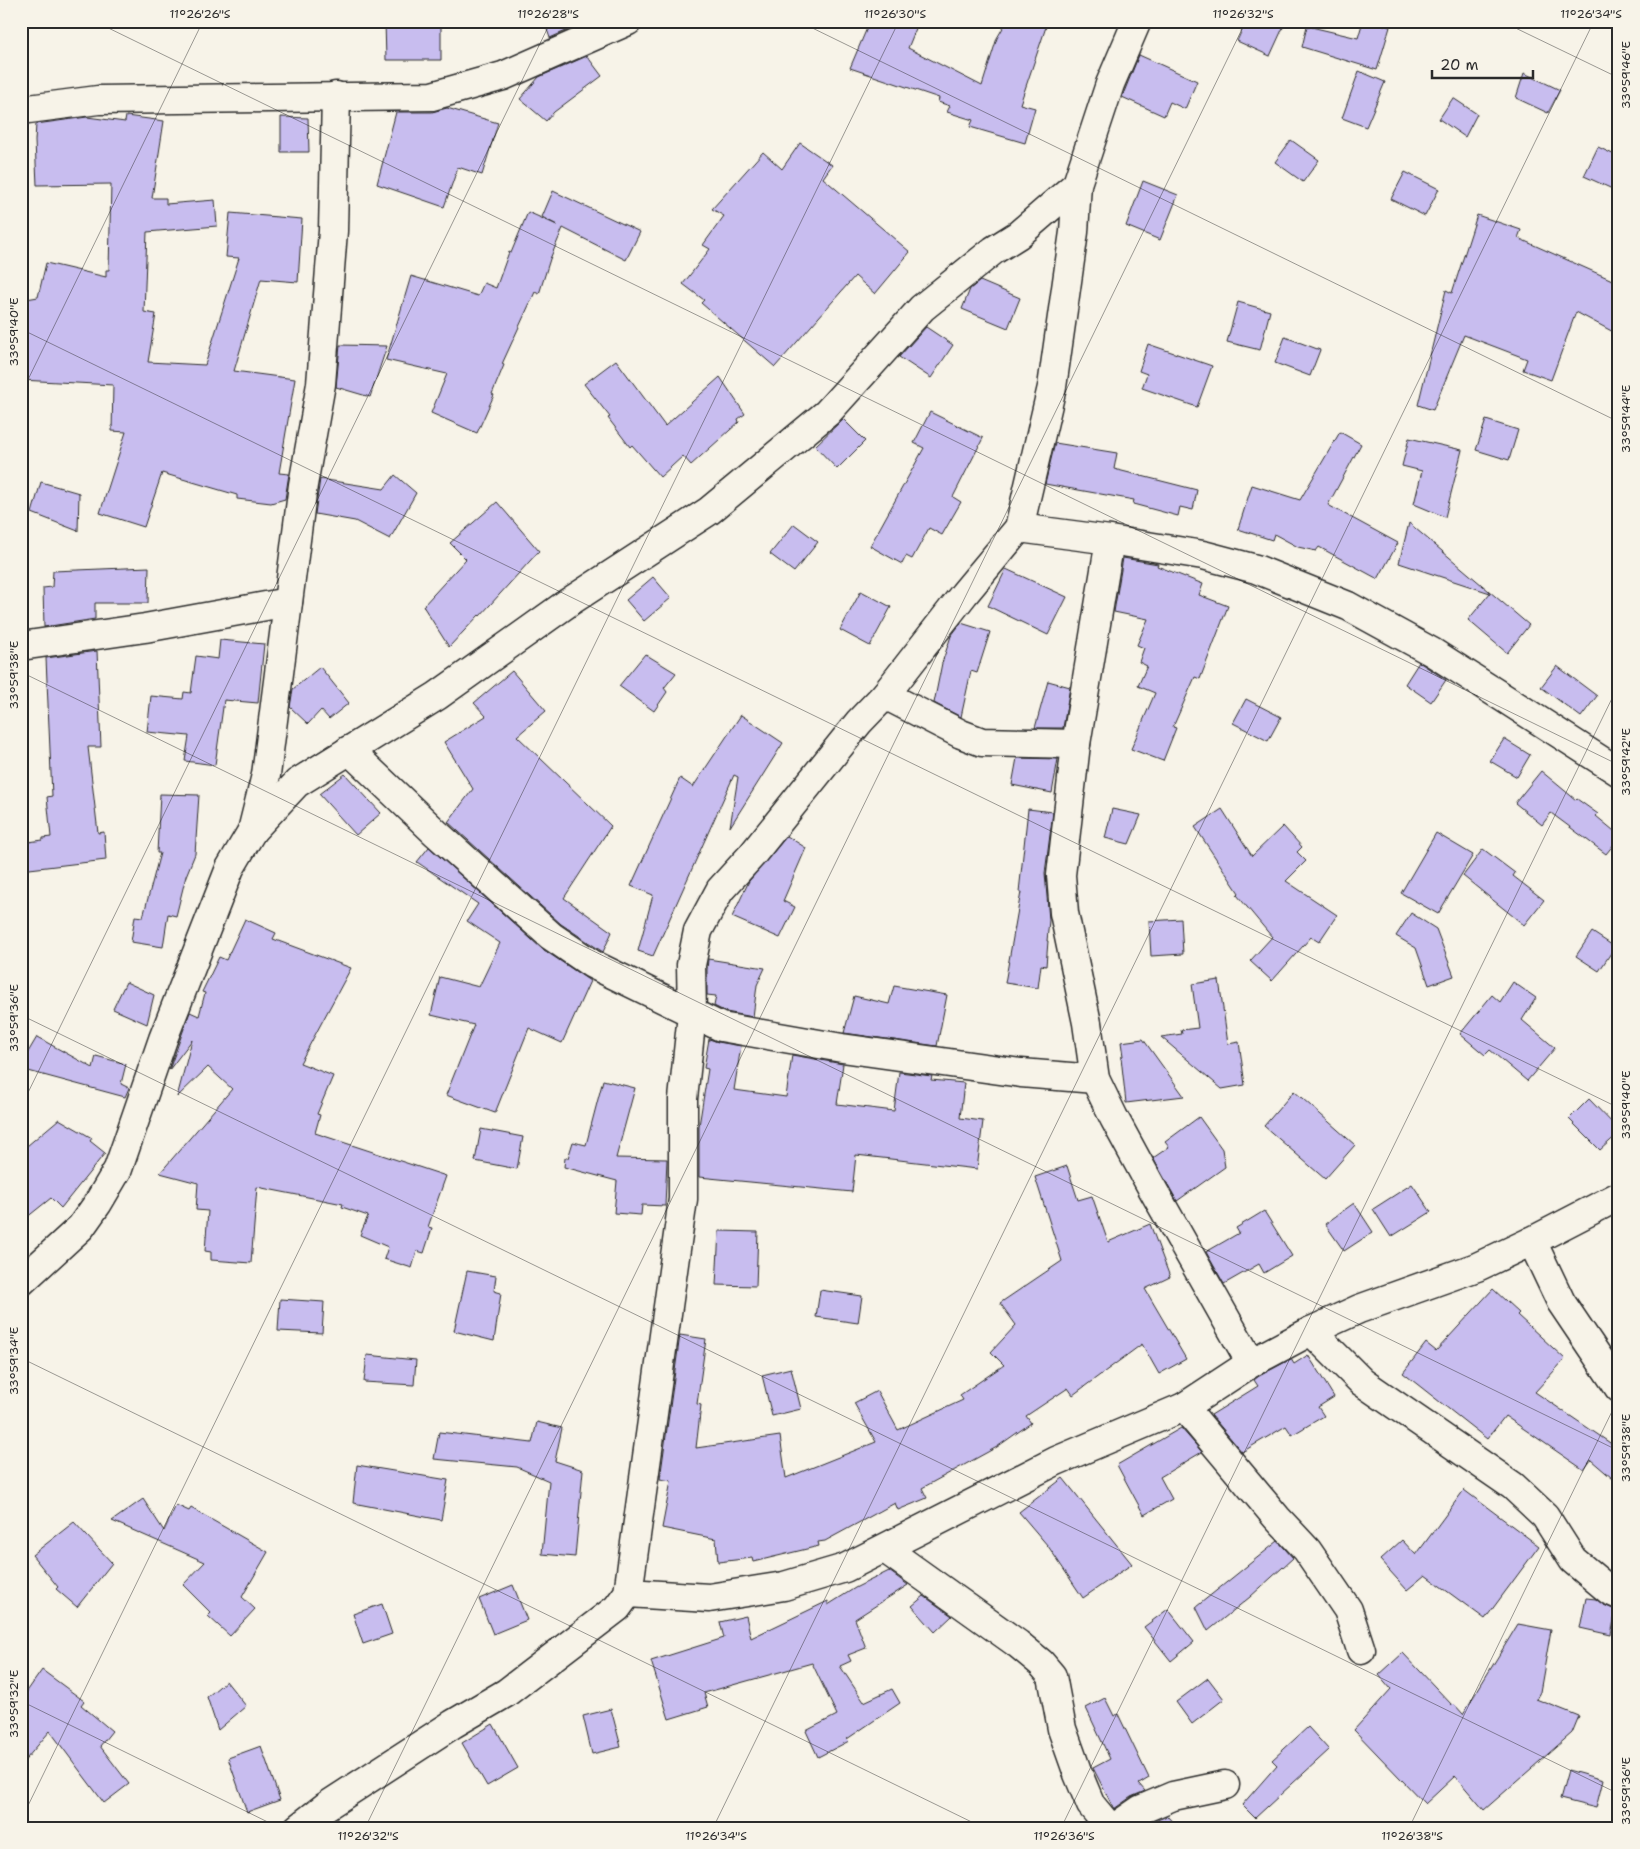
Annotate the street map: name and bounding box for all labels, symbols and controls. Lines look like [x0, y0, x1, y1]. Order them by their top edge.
text: 11°26'26"S [170, 6, 231, 22]
text: 11°26'28"S [517, 6, 579, 22]
text: 11°26'30"S [864, 6, 926, 22]
text: 11°26'32"S [1212, 6, 1274, 22]
text: 11°26'34"S [1560, 6, 1622, 22]
text: 33°59'46"E [1618, 41, 1634, 109]
scale bar [1432, 48, 1534, 80]
text: 20 m [1440, 55, 1479, 75]
text: 33°59'40"E [6, 297, 22, 367]
text: 33°59'44"E [1618, 385, 1634, 453]
text: 33°59'38"E [6, 641, 22, 709]
text: 33°59'42"E [1618, 728, 1634, 796]
text: 33°59'36"E [6, 984, 22, 1052]
text: 33°59'40"E [1618, 1070, 1634, 1140]
text: 33°59'34"E [6, 1327, 22, 1395]
text: 33°59'38"E [1618, 1414, 1634, 1482]
text: 33°59'32"E [6, 1670, 22, 1738]
text: 33°59'36"E [1618, 1757, 1634, 1825]
text: 11°26'32"S [337, 1828, 399, 1844]
text: 11°26'34"S [685, 1828, 747, 1844]
text: 11°26'36"S [1033, 1828, 1095, 1844]
text: 11°26'38"S [1381, 1828, 1443, 1844]

